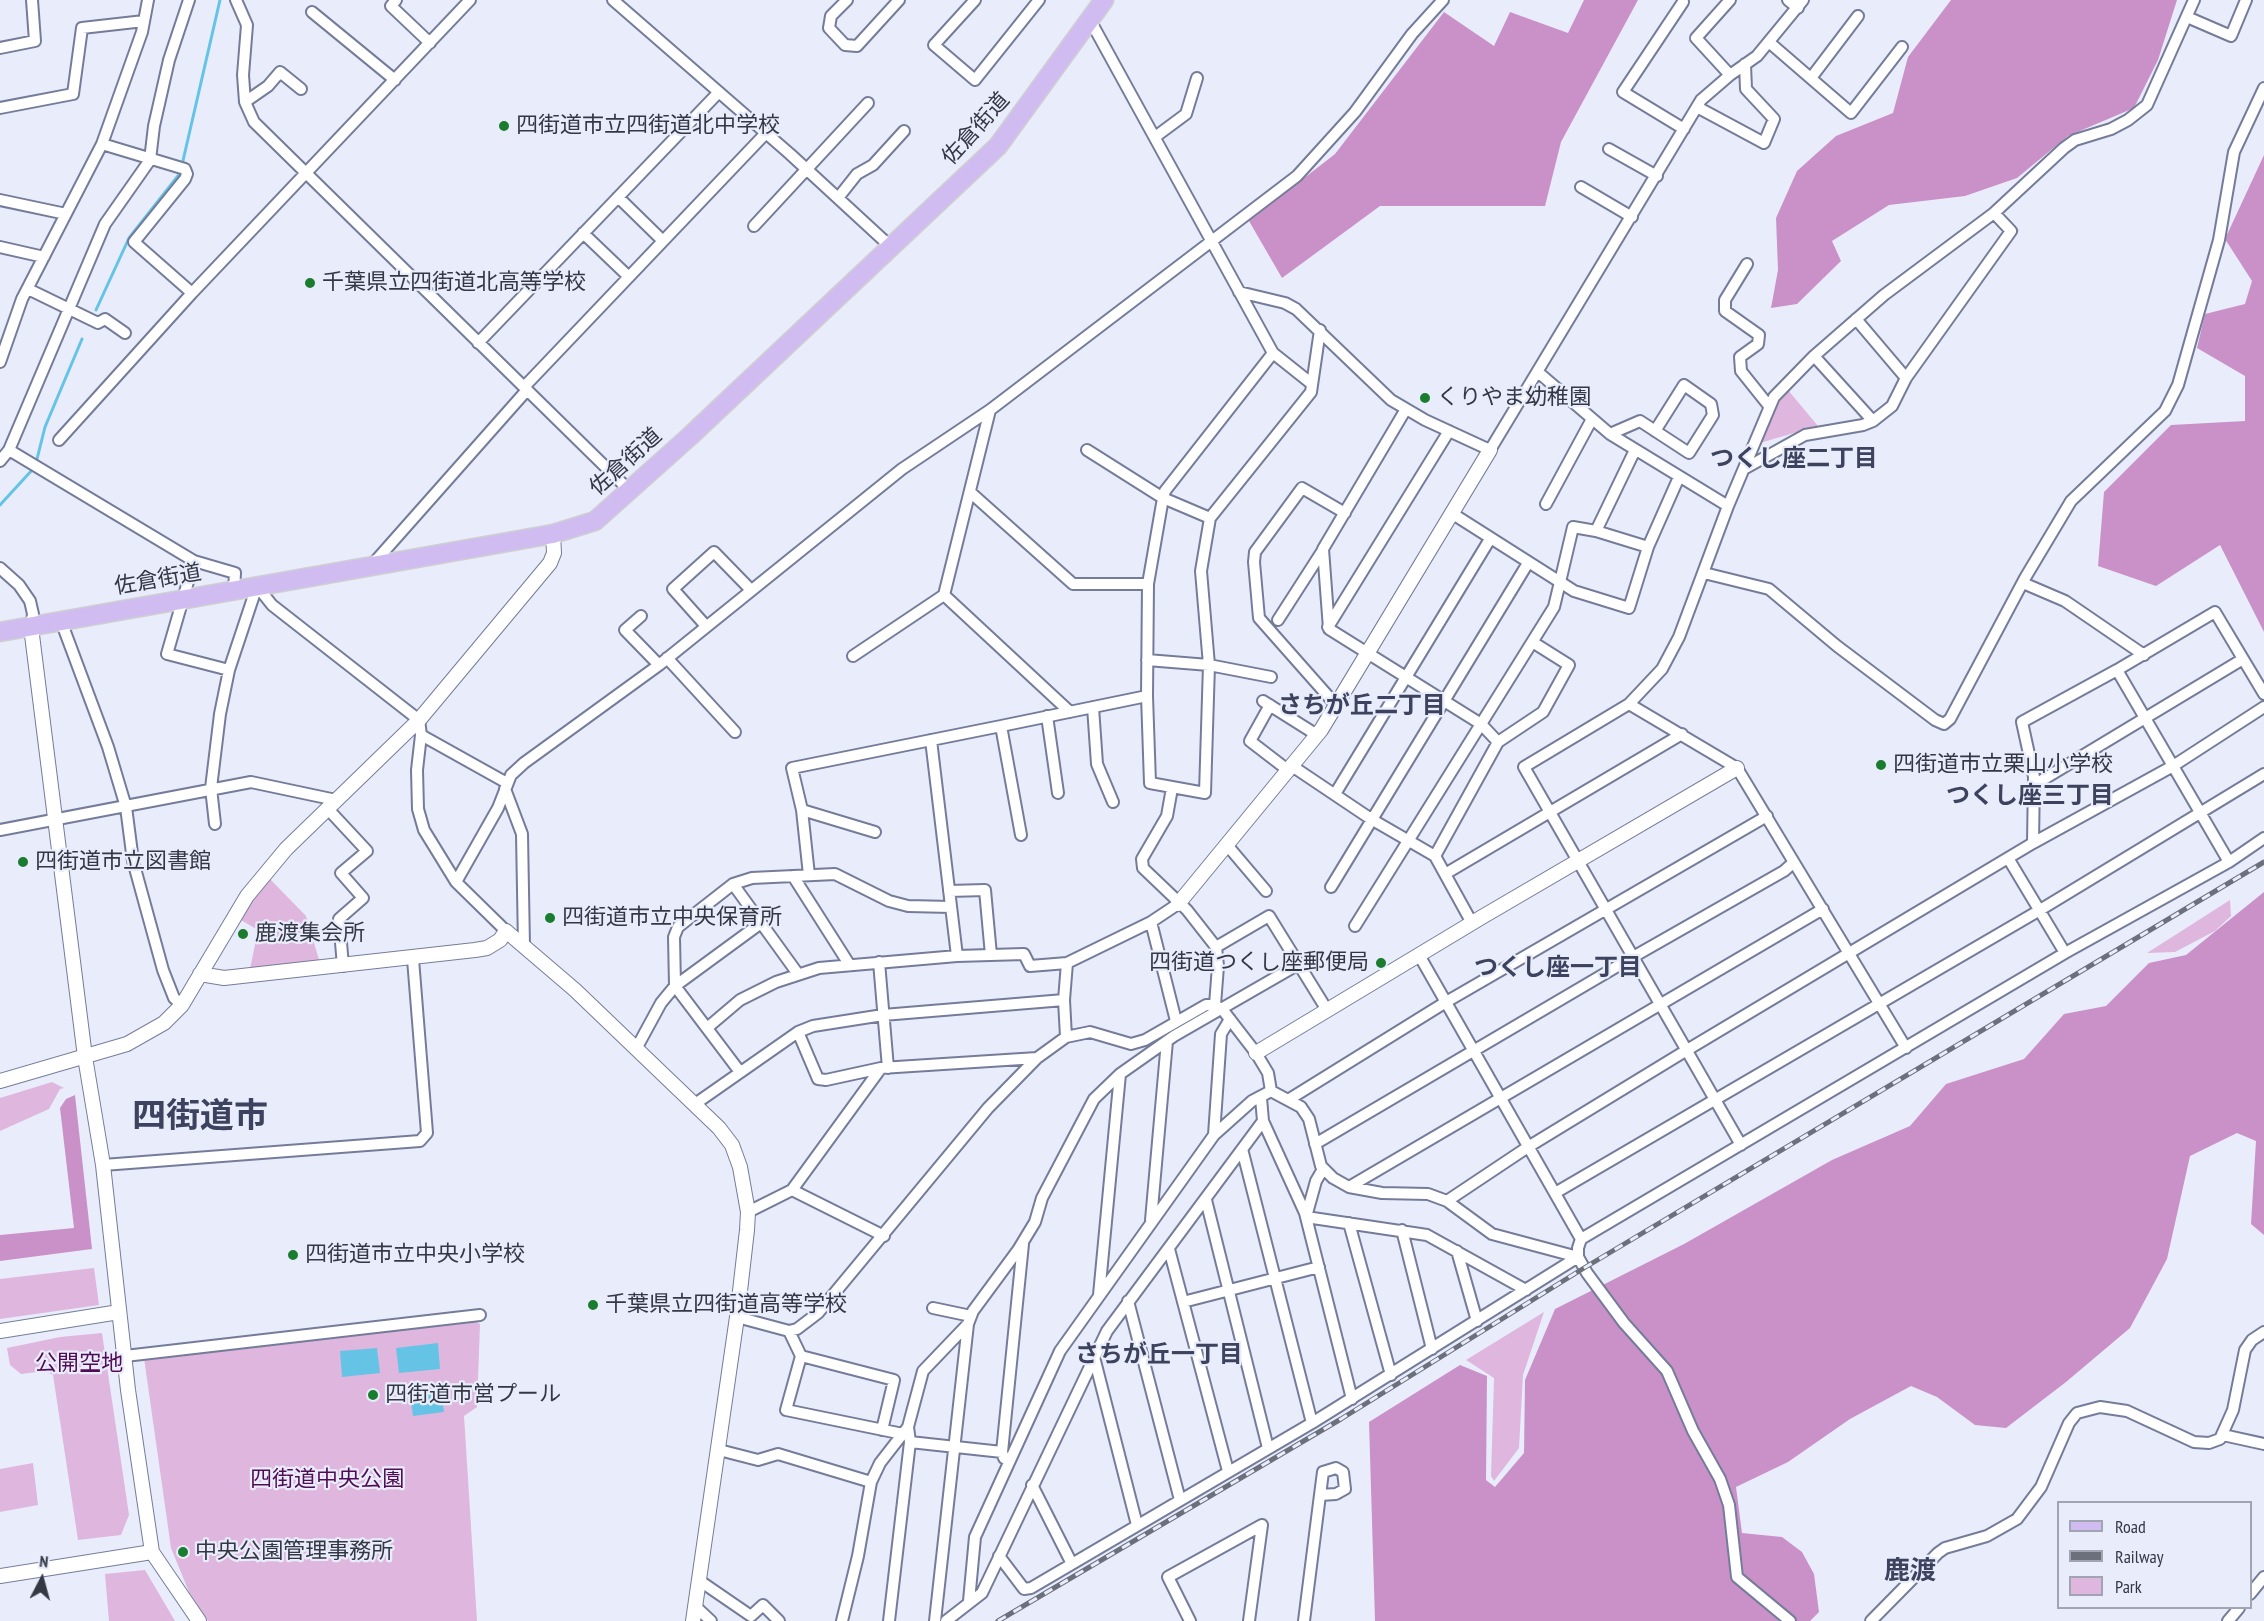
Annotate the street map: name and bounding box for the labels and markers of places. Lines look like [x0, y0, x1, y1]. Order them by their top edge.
place label: 四街道市立四街道北中学校 [516, 113, 780, 139]
marker: 四街道市立四街道北中学校 [497, 119, 511, 133]
place label: 千葉県立四街道北高等学校 [322, 270, 586, 296]
marker: 千葉県立四街道北高等学校 [303, 276, 317, 290]
place label: くりやま幼稚園 [1437, 385, 1591, 411]
marker: くりやま幼稚園 [1418, 391, 1432, 405]
place label: 四街道市立栗山小学校 [1893, 752, 2113, 778]
marker: 四街道市立栗山小学校 [1874, 758, 1888, 772]
place label: 四街道市立図書館 [35, 849, 211, 875]
marker: 四街道市立図書館 [16, 855, 30, 869]
place label: 四街道市立中央保育所 [562, 905, 782, 931]
marker: 四街道市立中央保育所 [543, 911, 557, 925]
place label: 鹿渡集会所 [255, 921, 365, 947]
marker: 鹿渡集会所 [236, 927, 250, 941]
place label: 四街道つくし座郵便局 [1149, 950, 1369, 976]
marker: 四街道つくし座郵便局 [1374, 956, 1388, 970]
place label: 四街道市立中央小学校 [305, 1242, 525, 1268]
marker: 四街道市立中央小学校 [286, 1248, 300, 1262]
place label: 千葉県立四街道高等学校 [605, 1292, 847, 1318]
marker: 千葉県立四街道高等学校 [586, 1298, 600, 1312]
place label: 四街道市営プール [385, 1382, 561, 1408]
marker: 四街道市営プール [366, 1388, 380, 1402]
place label: 中央公園管理事務所 [195, 1539, 393, 1565]
marker: 中央公園管理事務所 [176, 1545, 190, 1559]

